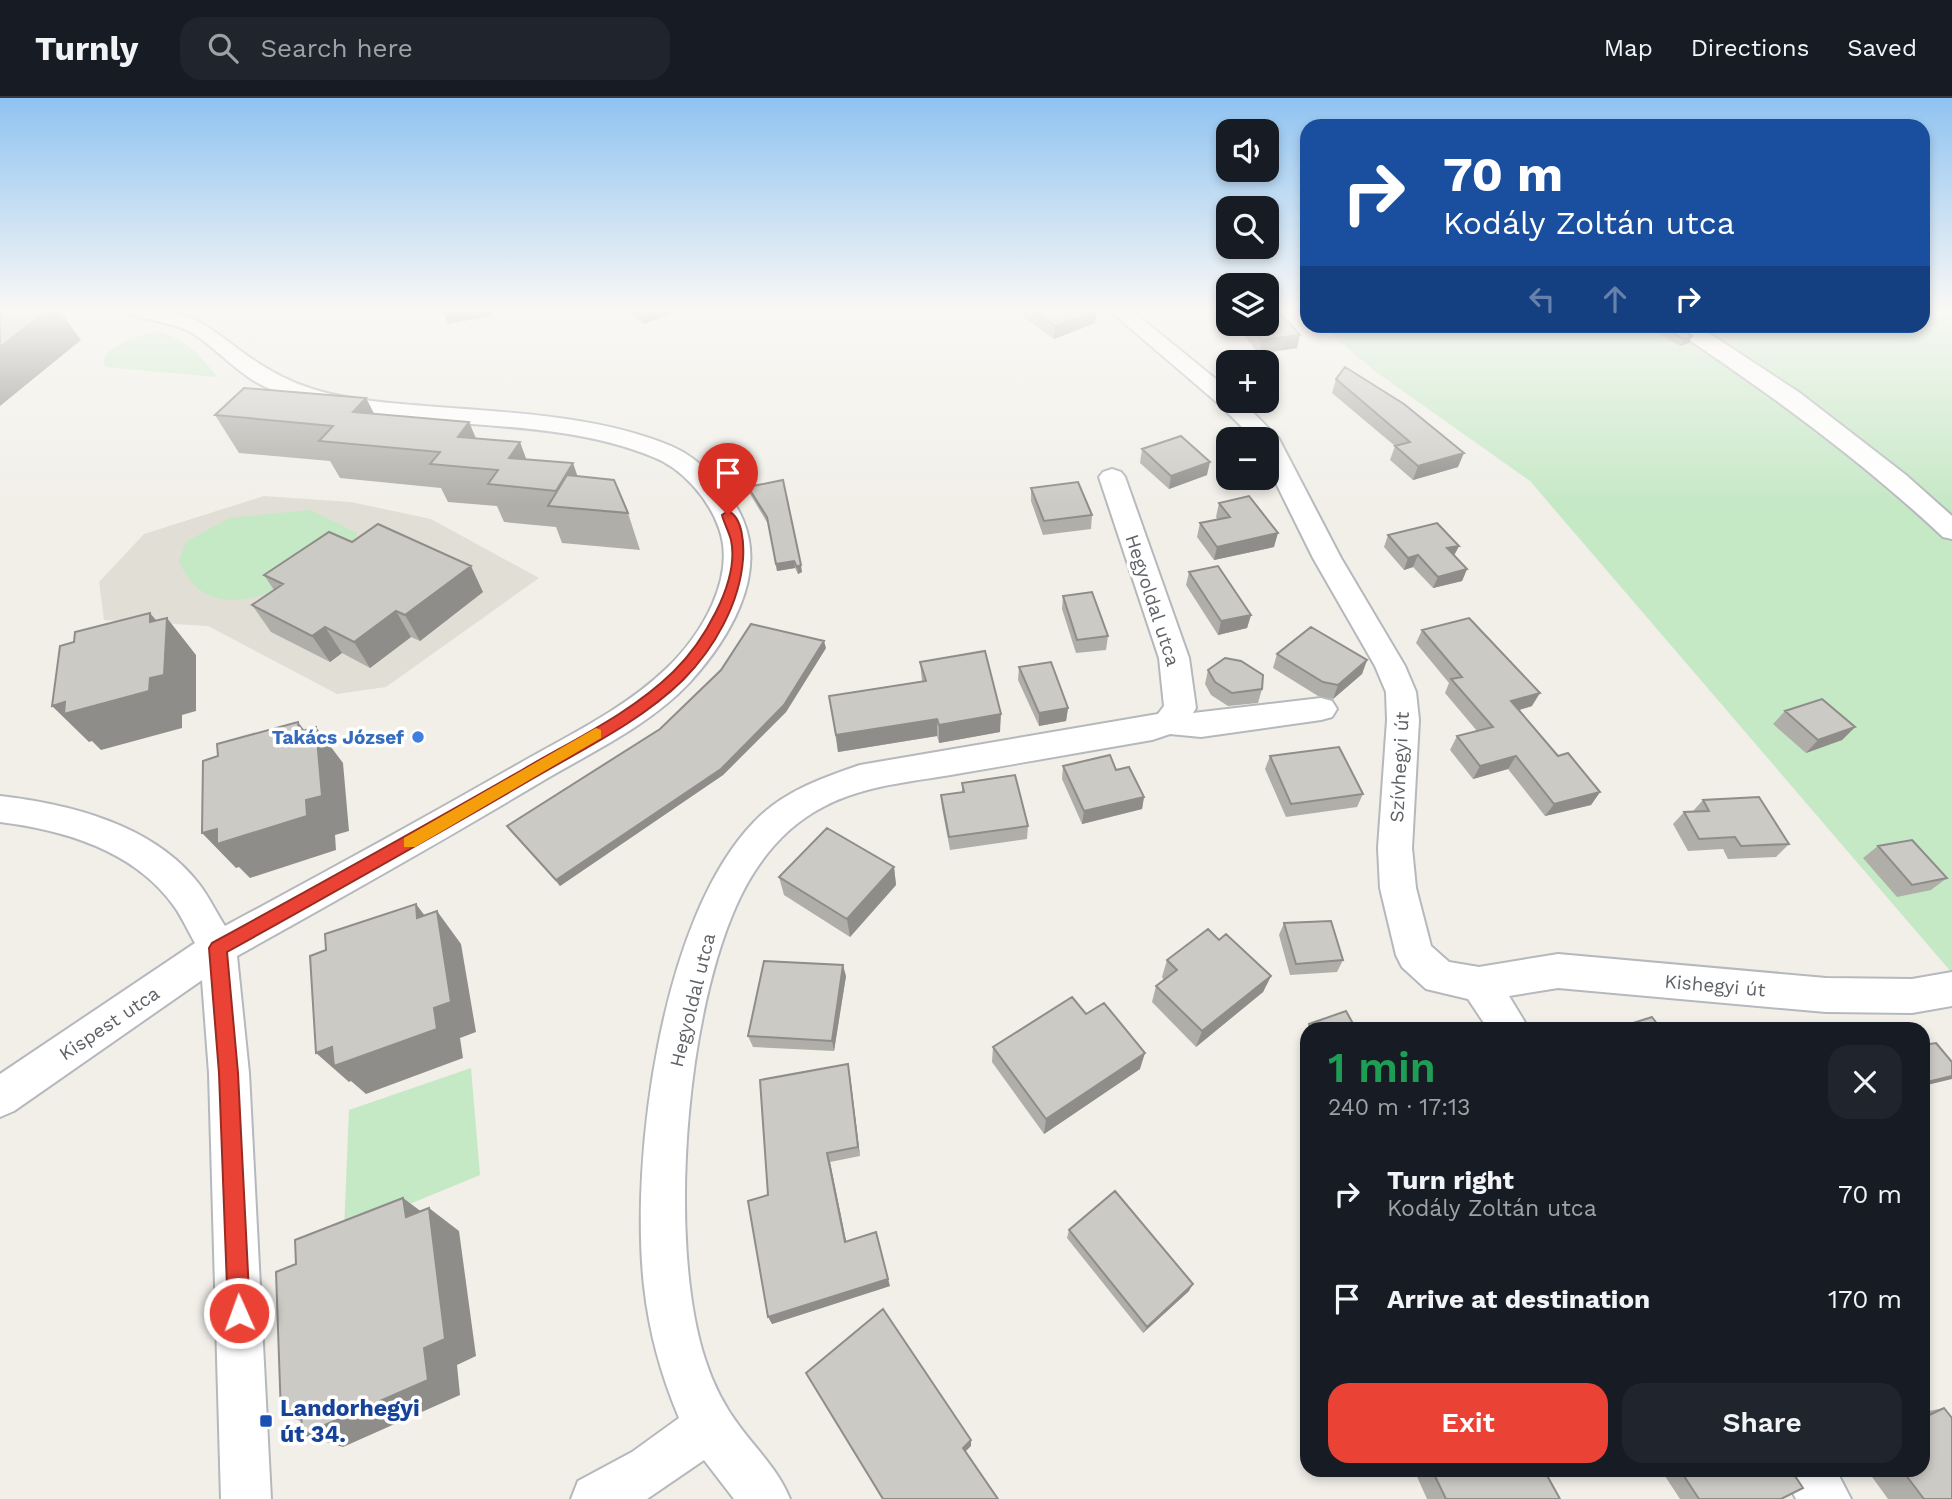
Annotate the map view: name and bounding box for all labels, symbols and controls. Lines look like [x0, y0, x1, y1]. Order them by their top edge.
search box [180, 17, 670, 80]
text: Turnly [35, 29, 138, 68]
icon: search [204, 29, 242, 67]
text: Search here [260, 33, 413, 63]
text: Map [1604, 34, 1653, 62]
text: Directions [1691, 34, 1809, 62]
text: Saved [1847, 34, 1917, 62]
map controls [1216, 119, 1279, 490]
button: sound [1216, 119, 1279, 182]
text: 70 m [1443, 145, 1563, 203]
icon: right [1328, 147, 1419, 238]
button: search [1216, 196, 1279, 259]
text: Kodály Zoltán utca [1443, 204, 1735, 242]
button: layers [1216, 273, 1279, 336]
icon: left [1523, 280, 1561, 318]
icon: ahead [1596, 280, 1634, 318]
icon: right [1669, 280, 1707, 318]
button: + [1216, 350, 1279, 413]
button: − [1216, 427, 1279, 490]
pin [698, 443, 758, 515]
icon: arrive [709, 454, 747, 492]
street label: Hegyoldal utca [1120, 531, 1185, 669]
street label: Szívhegyi út [1385, 711, 1414, 823]
place label: Takács József [272, 726, 404, 749]
marker: Takács József [410, 729, 426, 745]
street label: Hegyoldal utca [665, 931, 720, 1069]
street label: Kishegyi út [1663, 970, 1766, 1001]
street label: Kispest utca [55, 981, 164, 1065]
text: 1 min [1328, 1043, 1436, 1092]
button: close [1828, 1045, 1902, 1119]
text: 240 m · 17:13 [1328, 1094, 1470, 1121]
text: Turn right [1387, 1165, 1514, 1195]
icon: right [1328, 1175, 1366, 1213]
text: 70 m [1838, 1179, 1902, 1209]
text: Kodály Zoltán utca [1387, 1195, 1597, 1222]
position arrow [202, 1276, 276, 1350]
icon: arrive [1328, 1280, 1366, 1318]
text: Arrive at destination [1387, 1284, 1650, 1314]
text: 170 m [1828, 1284, 1902, 1314]
button: Exit [1328, 1383, 1608, 1463]
button: Share [1622, 1383, 1902, 1463]
place label: Landorhegyi út 34. [280, 1395, 420, 1448]
marker: Landorhegyi út 34. [258, 1413, 274, 1429]

